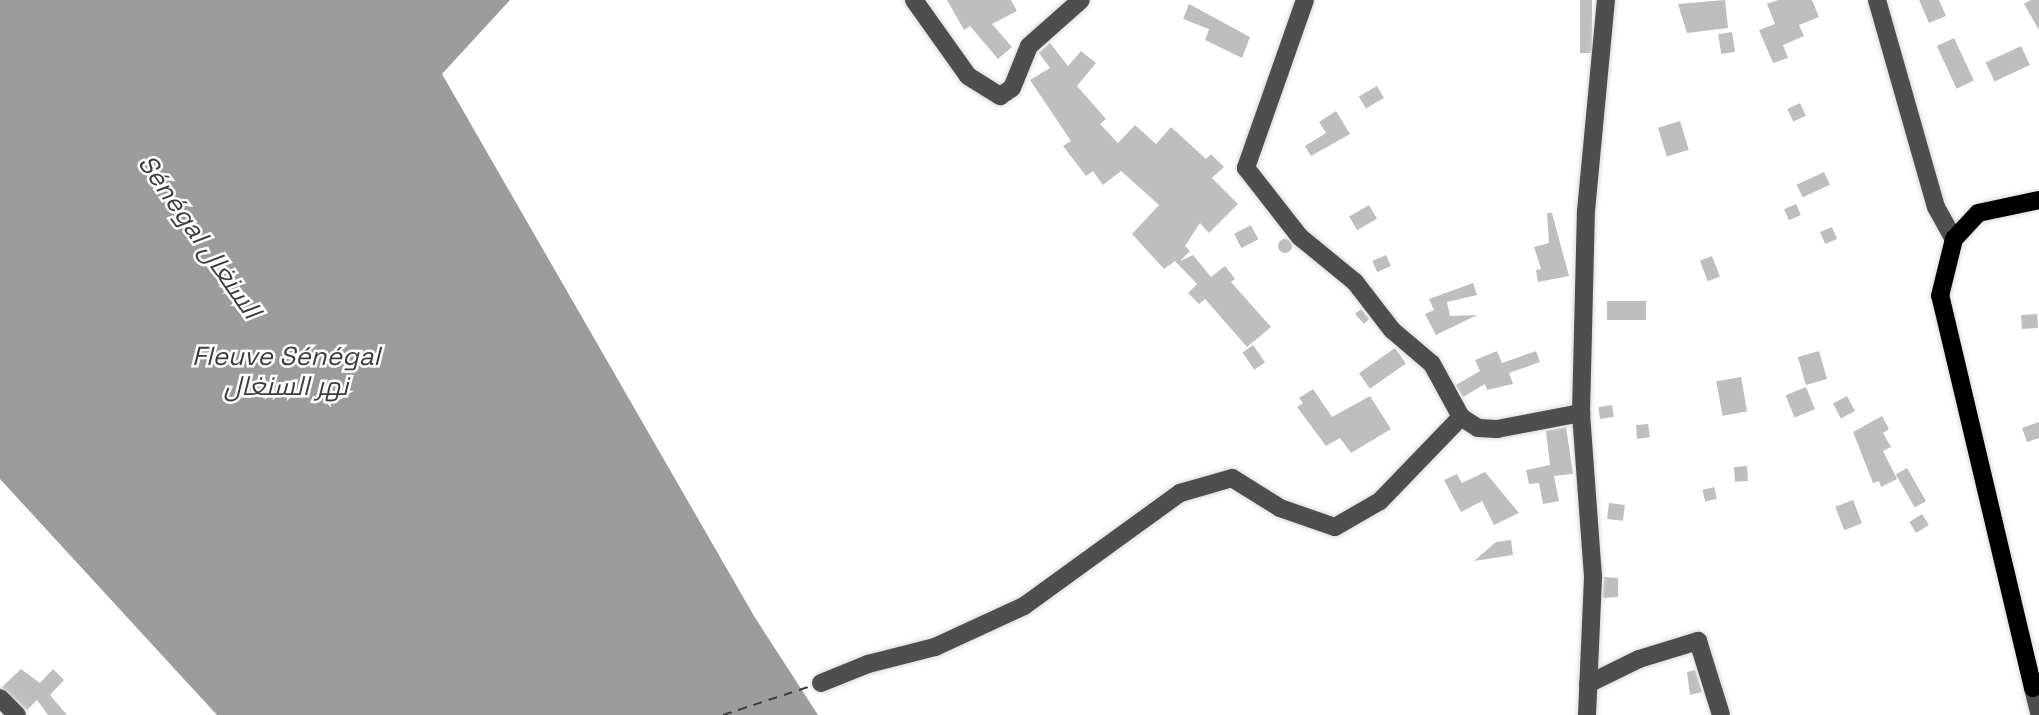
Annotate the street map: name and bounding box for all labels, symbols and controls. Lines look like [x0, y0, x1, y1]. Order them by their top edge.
water label: Sénégal السنغال [131, 149, 267, 325]
water label: Fleuve Sénégal نهر السنغال [192, 341, 380, 402]

